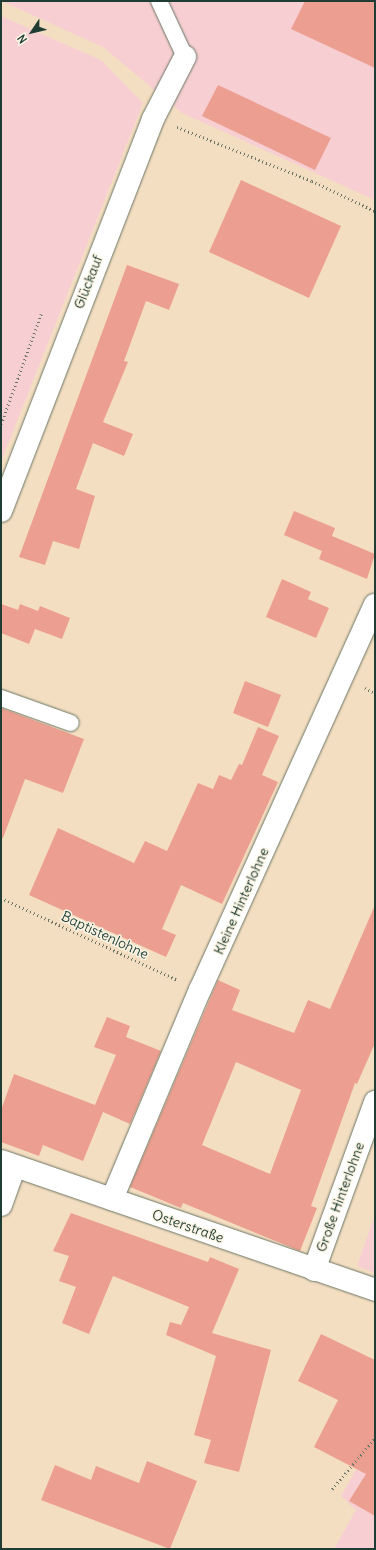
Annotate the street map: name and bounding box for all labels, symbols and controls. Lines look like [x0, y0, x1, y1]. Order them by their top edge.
north arrow [12, 12, 52, 52]
text: N [14, 32, 30, 46]
street label: Glückauf [70, 253, 106, 311]
street label: Kleine Hinterlohne [210, 845, 272, 957]
street label: Baptistenlohne [59, 907, 151, 963]
street label: Große Hinterlohne [312, 1140, 368, 1254]
street label: Osterstraße [150, 1206, 226, 1246]

